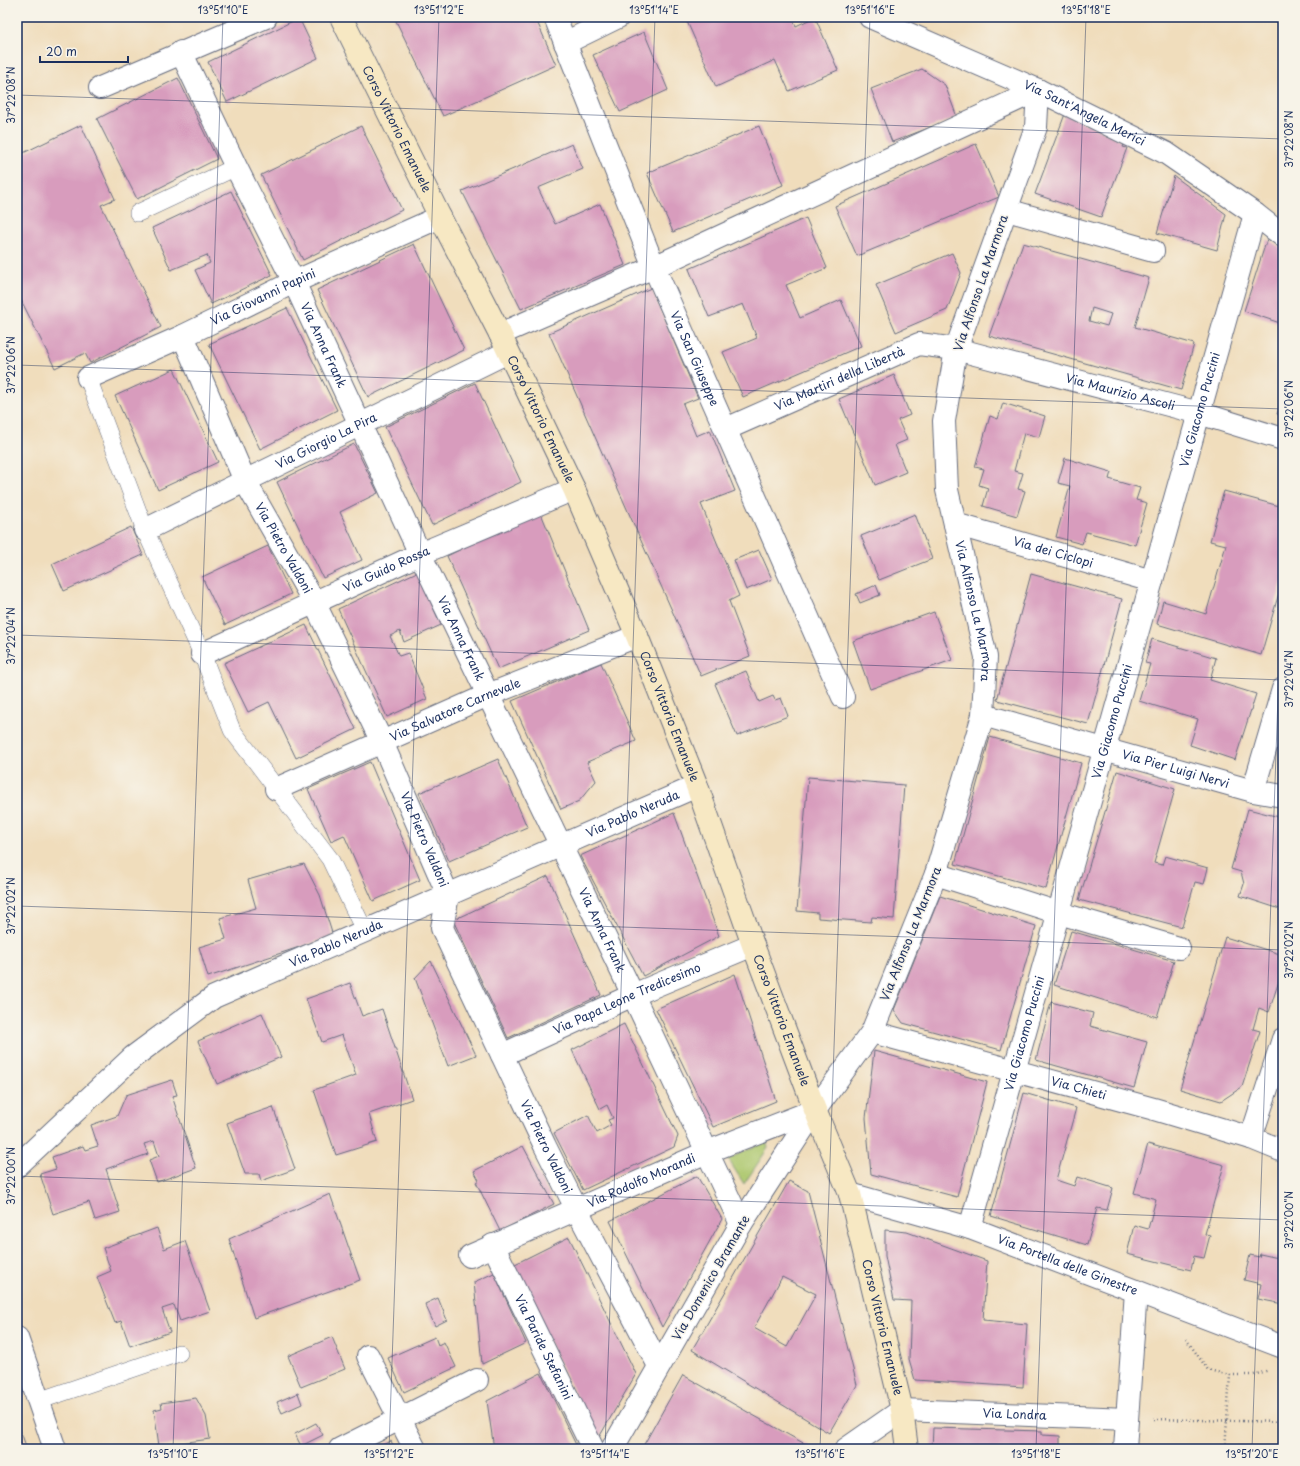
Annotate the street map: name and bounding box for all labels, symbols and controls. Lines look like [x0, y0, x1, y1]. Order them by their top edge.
text: 13°51'10"E [198, 2, 248, 17]
text: 13°51'12"E [414, 2, 464, 17]
text: 13°51'14"E [629, 2, 679, 17]
text: 13°51'16"E [845, 2, 895, 17]
text: 13°51'18"E [1061, 2, 1111, 17]
scale bar [40, 38, 128, 64]
text: 20 m [46, 42, 77, 60]
street label: Corso Vittorio Emanuele [358, 62, 437, 195]
text: 37°22'08"N [3, 66, 18, 124]
street label: Via Sant'Angela Merici [1021, 75, 1149, 150]
text: 37°22'08"N [1281, 110, 1296, 168]
street label: Via Alfonso La Marmora [948, 211, 1012, 353]
street label: Via Giovanni Papini [207, 264, 318, 329]
street label: Via Anna Frank [297, 299, 352, 390]
street label: Via San Giuseppe [666, 308, 724, 409]
text: 37°22'06"N [3, 336, 18, 394]
street label: Via Martiri della Libertà [771, 341, 907, 415]
street label: Via Giacomo Puccini [1174, 350, 1224, 469]
street label: Corso Vittorio Emanuele [503, 352, 580, 486]
street label: Via Maurizio Ascoli [1064, 368, 1177, 414]
text: 37°22'06"N [1281, 380, 1296, 438]
street label: Via Giorgio La Pira [272, 407, 380, 473]
street label: Via Pietro Valdoni [251, 499, 317, 597]
street label: Via dei Ciclopi [1011, 531, 1095, 572]
street label: Via Alfonso La Marmora [951, 539, 997, 683]
street label: Via Guido Rossa [340, 541, 433, 596]
street label: Via Anna Frank [434, 593, 490, 684]
text: 37°22'04"N [3, 607, 18, 665]
street label: Corso Vittorio Emanuele [636, 648, 705, 785]
text: 37°22'04"N [1281, 650, 1296, 708]
street label: Via Giacomo Puccini [1087, 662, 1136, 781]
street label: Via Salvatore Carnevale [387, 673, 523, 745]
street label: Via Pier Luigi Nervi [1120, 745, 1232, 792]
street label: Via Pablo Neruda [583, 785, 682, 841]
street label: Via Pietro Valdoni [397, 789, 454, 890]
street label: Via Alfonso La Marmora [875, 863, 946, 1004]
text: 37°22'02"N [3, 877, 18, 935]
street label: Via Anna Frank [575, 884, 631, 975]
street label: Via Pablo Neruda [286, 914, 386, 971]
text: 37°22'02"N [1281, 921, 1296, 979]
street label: Corso Vittorio Emanuele [749, 952, 815, 1089]
street label: Via Papa Leone Tredicesimo [550, 958, 703, 1038]
street label: Via Giacomo Puccini [999, 974, 1048, 1093]
street label: Via Chieti [1049, 1071, 1108, 1104]
street label: Via Pietro Valdoni [516, 1096, 577, 1196]
text: 37°22'00"N [3, 1147, 18, 1205]
street label: Via Rodolfo Morandi [584, 1148, 698, 1212]
text: 37°22'00"N [1281, 1191, 1296, 1249]
street label: Via Domenico Bramante [667, 1211, 754, 1344]
street label: Via Portella delle Ginestre [995, 1229, 1141, 1299]
street label: Corso Vittorio Emanuele [858, 1257, 908, 1398]
street label: Via Paride Stefanini [511, 1291, 578, 1403]
street label: Via Londra [982, 1403, 1047, 1424]
text: 13°51'10"E [148, 1446, 198, 1461]
text: 13°51'12"E [364, 1446, 414, 1461]
text: 13°51'14"E [580, 1446, 630, 1461]
text: 13°51'16"E [795, 1446, 845, 1461]
text: 13°51'18"E [1011, 1446, 1061, 1461]
text: 13°51'20"E [1226, 1446, 1278, 1461]

